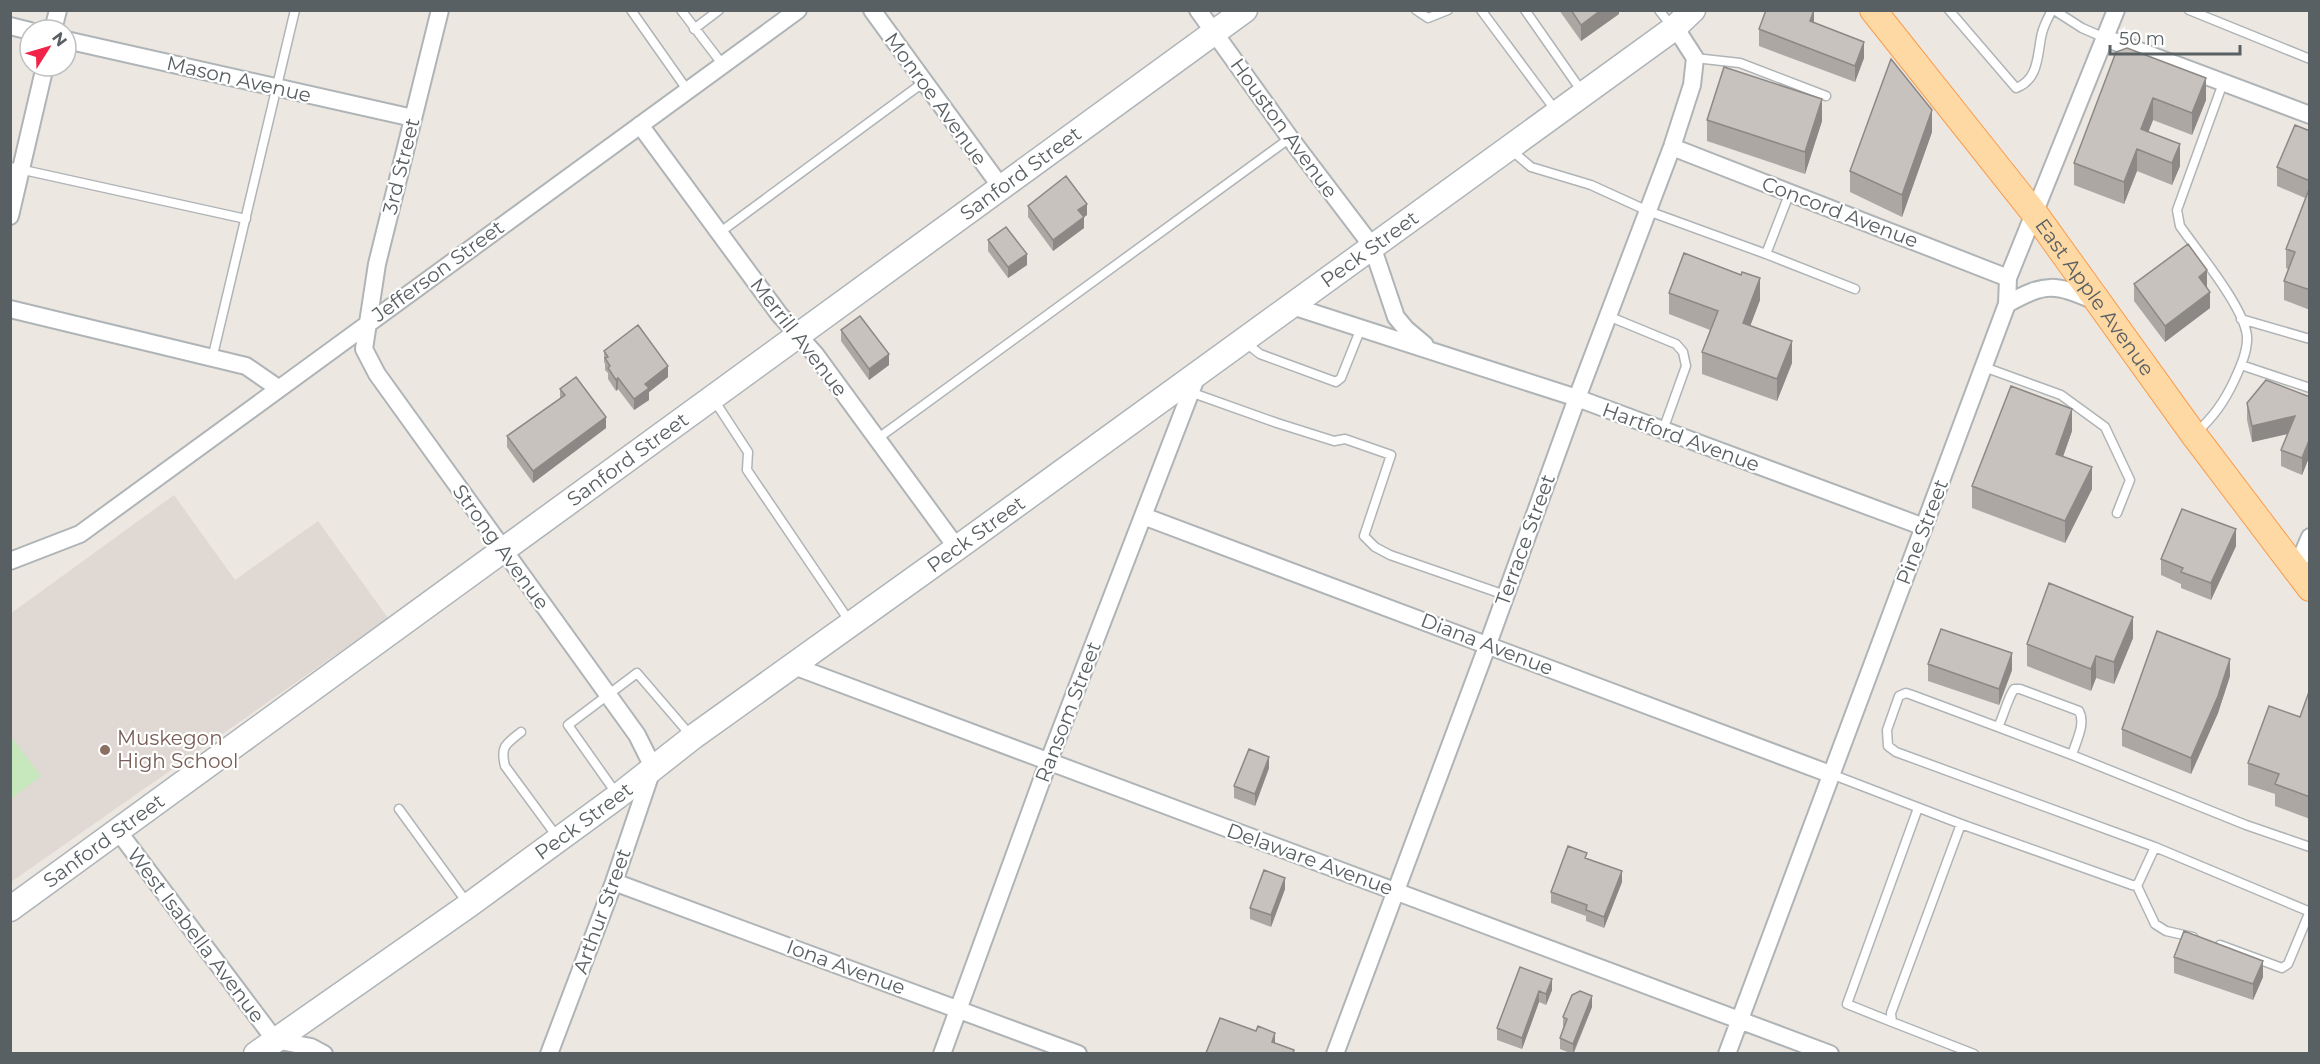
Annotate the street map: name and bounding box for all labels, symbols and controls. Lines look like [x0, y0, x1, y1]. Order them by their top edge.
north arrow [18, 18, 78, 78]
scale bar [2110, 18, 2240, 56]
text: N [48, 28, 71, 50]
street label: Monroe Avenue [880, 28, 992, 170]
text: 50 m [2119, 28, 2165, 50]
street label: Mason Avenue [164, 51, 314, 107]
street label: Houston Avenue [1225, 54, 1343, 202]
street label: 3rd Street [377, 115, 425, 217]
street label: Sanford Street [955, 121, 1086, 225]
street label: Concord Avenue [1758, 171, 1922, 253]
street label: Peck Street [1316, 206, 1423, 293]
street label: East Apple Avenue [2030, 214, 2159, 380]
street label: Jefferson Street [367, 215, 509, 327]
street label: Merrill Avenue [745, 273, 853, 401]
street label: Hartford Avenue [1599, 397, 1763, 477]
street label: Sanford Street [562, 407, 693, 511]
street label: Terrace Street [1490, 471, 1560, 609]
street label: Pine Street [1891, 476, 1953, 588]
street label: Strong Avenue [448, 480, 554, 614]
street label: Peck Street [922, 491, 1030, 578]
street label: Diana Avenue [1417, 608, 1557, 680]
street label: Ransom Street [1030, 638, 1106, 786]
place label: Muskegon High School [117, 726, 239, 773]
marker: Muskegon High School [98, 743, 112, 757]
street label: Peck Street [530, 777, 637, 865]
street label: Sanford Street [39, 789, 169, 893]
street label: Delaware Avenue [1224, 818, 1396, 900]
street label: West Isabella Avenue [122, 843, 270, 1027]
street label: Arthur Street [568, 845, 636, 977]
street label: Iona Avenue [783, 934, 909, 1000]

